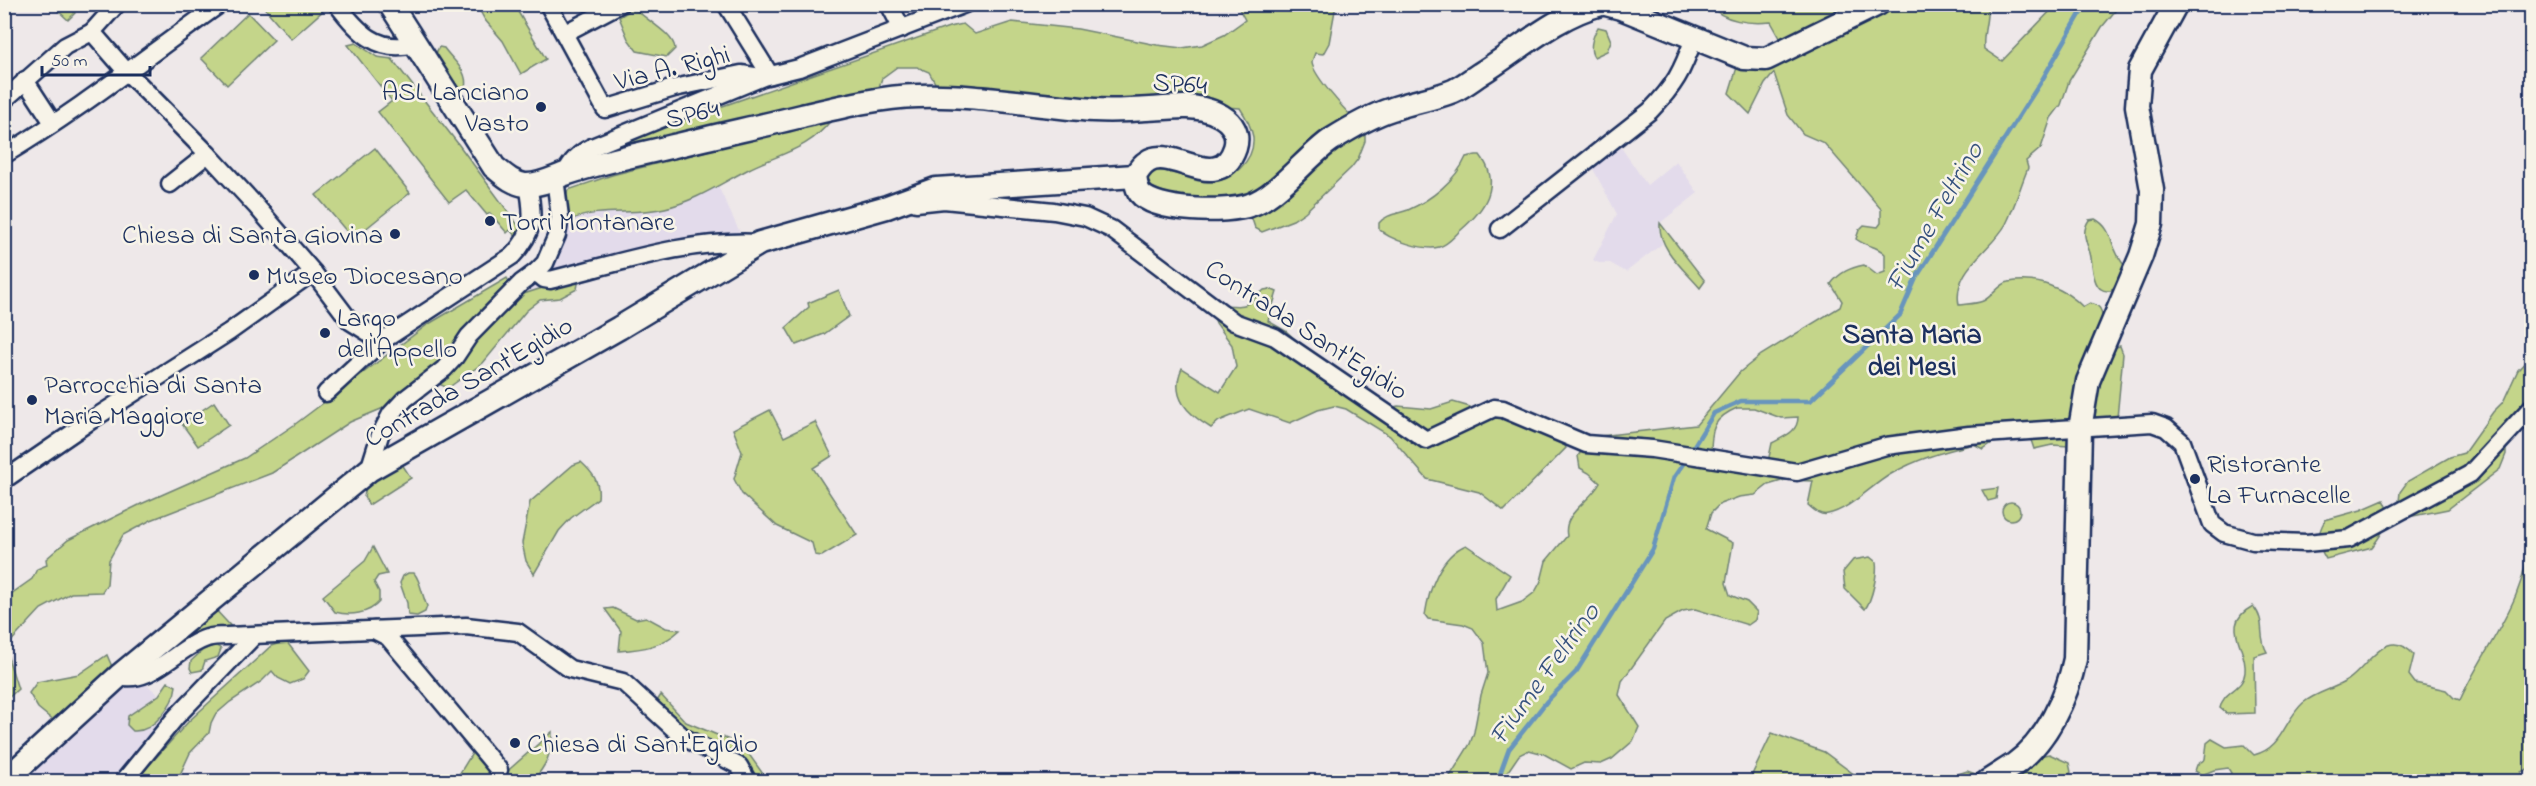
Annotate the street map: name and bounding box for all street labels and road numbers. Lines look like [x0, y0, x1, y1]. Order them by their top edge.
street label: Via A. Righi [610, 36, 734, 103]
street label: SP64 [1151, 64, 1208, 107]
street label: SP64 [662, 90, 723, 141]
street label: Contrada Sant'Egidio [1196, 251, 1415, 412]
street label: Contrada Sant'Egidio [358, 307, 581, 459]

